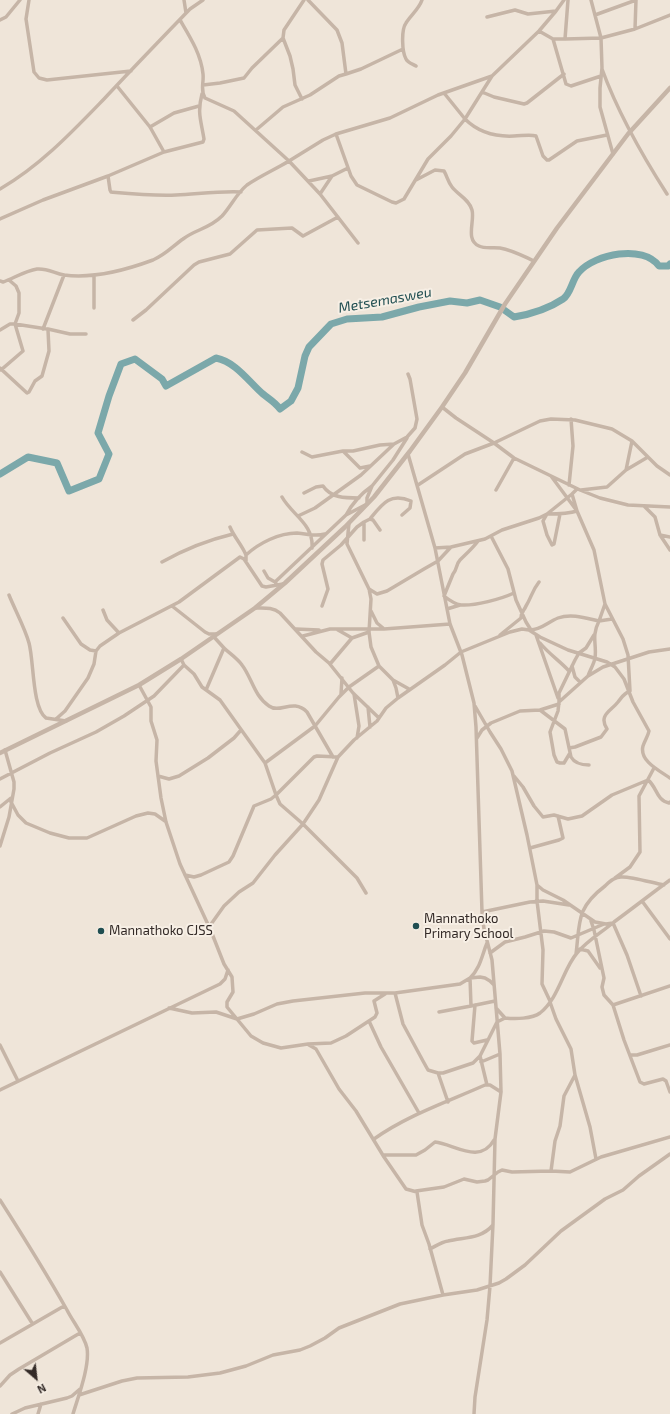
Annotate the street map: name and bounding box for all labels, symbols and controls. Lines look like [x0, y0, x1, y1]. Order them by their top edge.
water label: Metsemasweu [337, 284, 433, 316]
place label: Mannathoko Primary School [424, 911, 513, 942]
marker: Mannathoko Primary School [411, 921, 421, 931]
place label: Mannathoko CJSS [109, 923, 213, 939]
marker: Mannathoko CJSS [96, 926, 106, 936]
north arrow [16, 1358, 56, 1398]
text: N [35, 1381, 48, 1397]

